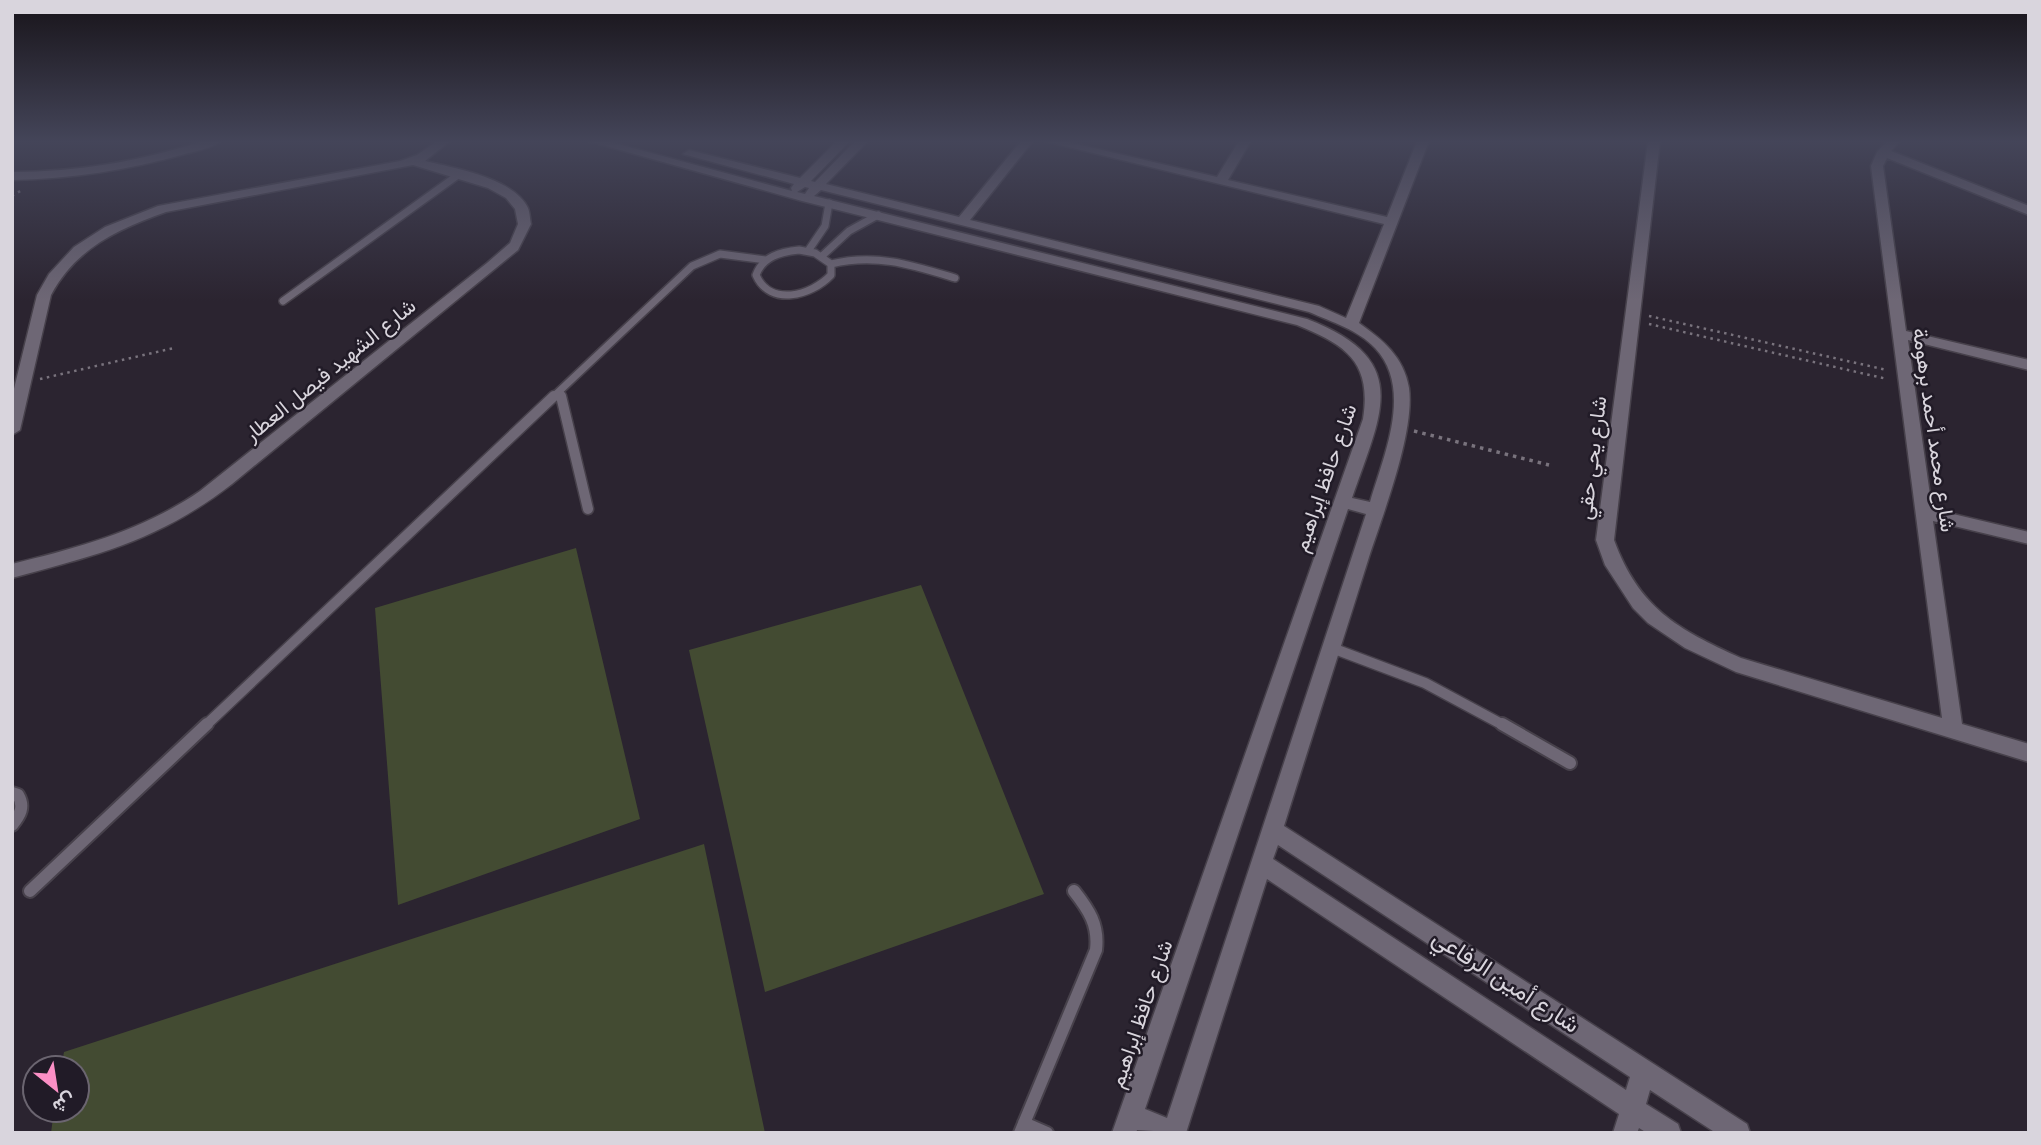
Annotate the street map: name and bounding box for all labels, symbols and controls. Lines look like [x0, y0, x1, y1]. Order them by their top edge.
street label: شارع الشهيد فيصل العطار [238, 293, 422, 449]
street label: شارع محمد أحمد برهومة [1906, 326, 1961, 534]
street label: شارع يحي حقي [1572, 395, 1616, 522]
street label: شارع حافظ إبراهيم [1287, 400, 1363, 556]
street label: شارع أمين الرفاعي [1424, 922, 1585, 1043]
street label: شارع حافظ إبراهيم [1103, 936, 1179, 1092]
north arrow [21, 1054, 91, 1124]
text: ش [48, 1088, 80, 1119]

